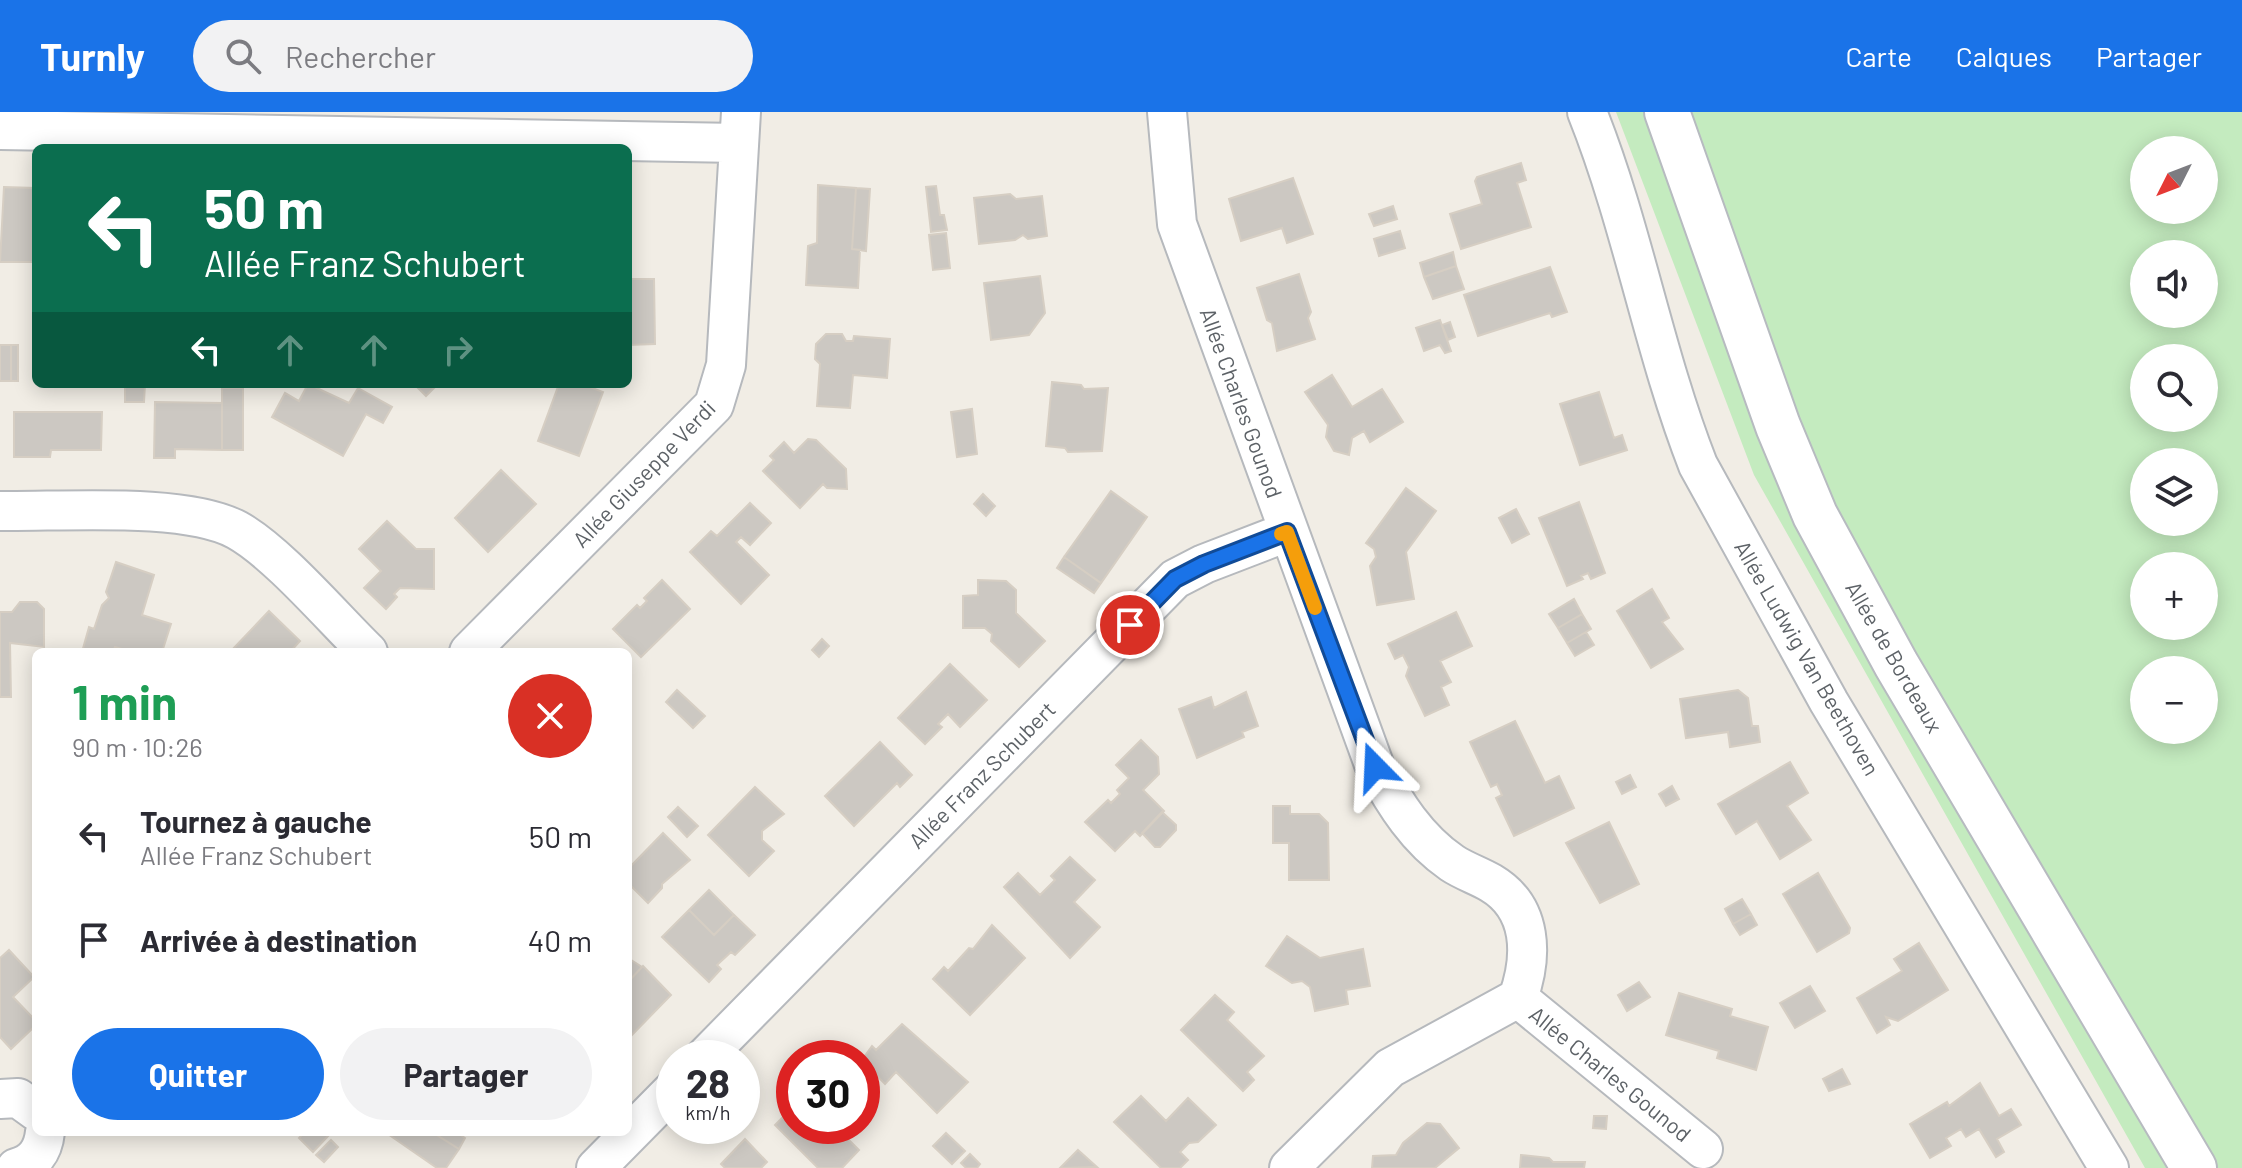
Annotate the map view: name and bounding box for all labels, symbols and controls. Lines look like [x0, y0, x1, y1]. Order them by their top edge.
search box [193, 20, 753, 92]
text: Turnly [40, 33, 145, 79]
icon: search [221, 34, 265, 78]
text: Rechercher [285, 38, 436, 74]
text: Carte [1845, 39, 1912, 73]
text: Calques [1956, 39, 2052, 73]
text: Partager [2096, 39, 2202, 73]
north arrow [2130, 136, 2218, 224]
map controls [2130, 136, 2218, 744]
text: 50 m [204, 173, 324, 240]
icon: left [72, 176, 176, 280]
button: sound [2130, 240, 2218, 328]
text: Allée Franz Schubert [204, 241, 526, 284]
street label: Allée Charles Gounod [1195, 304, 1288, 501]
icon: left [184, 328, 228, 372]
icon: ahead [268, 328, 312, 372]
icon: ahead [352, 328, 396, 372]
icon: right [436, 328, 480, 372]
button: search [2130, 344, 2218, 432]
street label: Allée Giuseppe Verdi [567, 395, 720, 552]
button: layers [2130, 448, 2218, 536]
street label: Allée Ludwig Van Beethoven [1730, 536, 1886, 779]
button: + [2130, 552, 2218, 640]
street label: Allée de Bordeaux [1841, 576, 1949, 737]
pin [1096, 591, 1164, 659]
icon: arrive [1108, 603, 1152, 647]
button: − [2130, 656, 2218, 744]
text: 1 min [72, 672, 177, 730]
button: close [508, 674, 592, 758]
street label: Allée Franz Schubert [903, 696, 1060, 853]
position arrow [1333, 725, 1417, 809]
text: 90 m · 10:26 [72, 731, 203, 762]
text: Tournez à gauche [140, 803, 372, 839]
icon: left [72, 814, 116, 858]
text: 50 m [529, 818, 592, 854]
text: Allée Franz Schubert [140, 839, 372, 870]
icon: arrive [72, 918, 116, 962]
text: Arrivée à destination [140, 922, 417, 958]
text: 40 m [528, 922, 592, 958]
street label: Allée Charles Gounod [1525, 1000, 1697, 1146]
button: Quitter [72, 1028, 324, 1120]
button: Partager [340, 1028, 592, 1120]
speed limit sign: 30 [776, 1040, 880, 1144]
text: 28 [686, 1058, 730, 1106]
text: km/h [685, 1100, 731, 1124]

